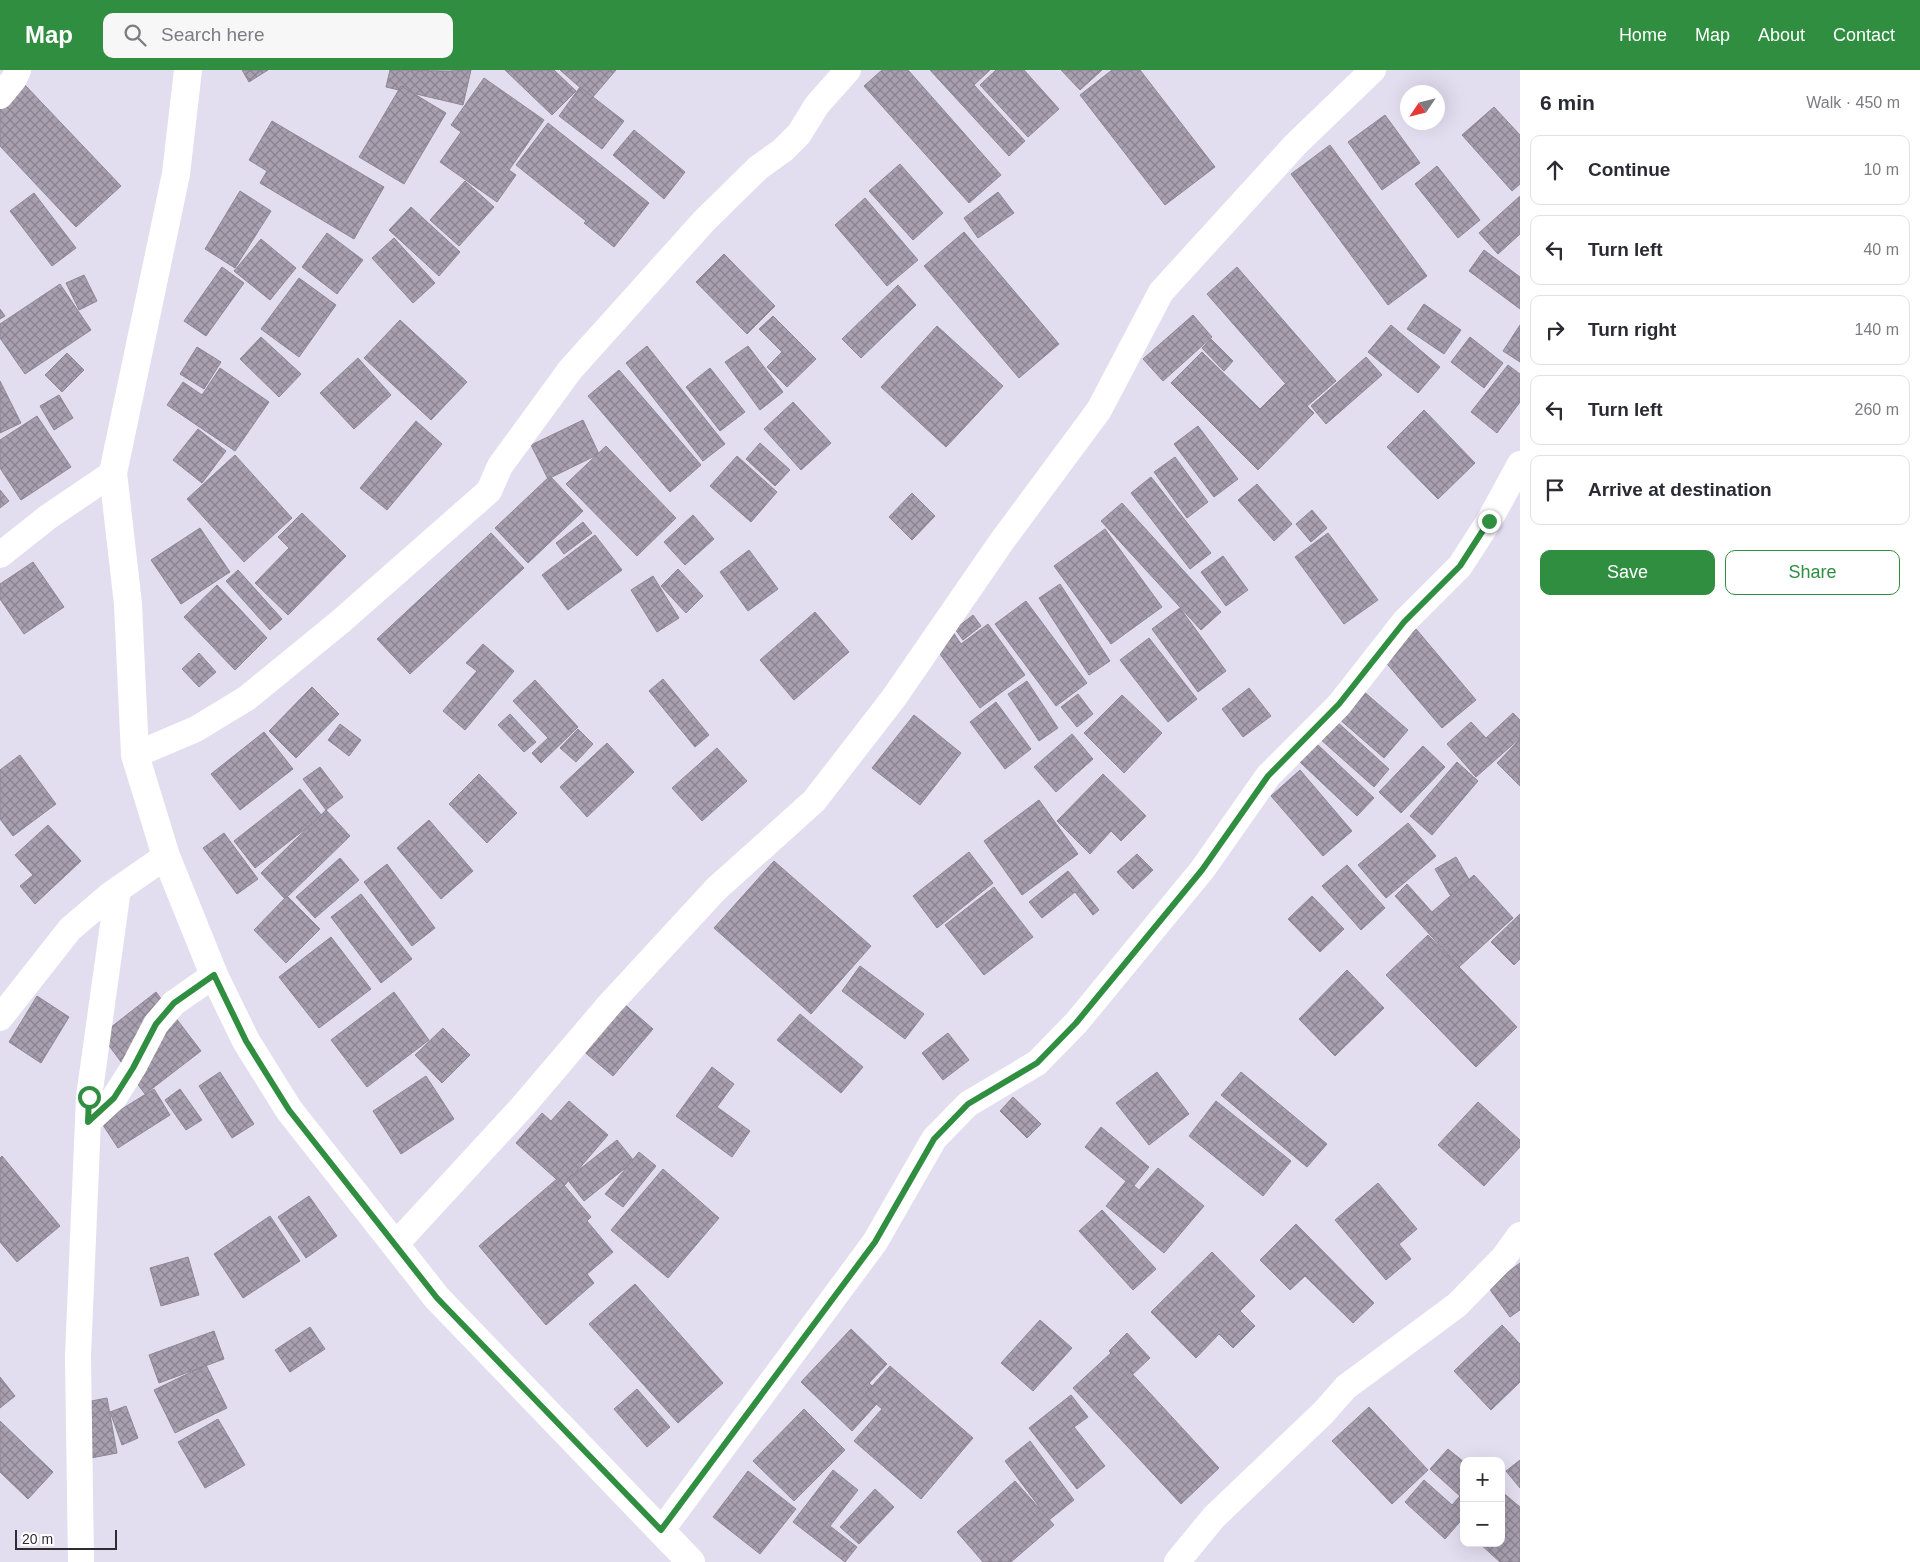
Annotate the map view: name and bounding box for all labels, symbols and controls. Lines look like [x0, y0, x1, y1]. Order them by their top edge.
search box [103, 13, 453, 58]
text: Map [25, 21, 73, 48]
icon: search [121, 21, 149, 49]
text: Search here [161, 24, 265, 45]
text: Home [1619, 25, 1667, 45]
text: Map [1695, 25, 1730, 45]
text: About [1758, 25, 1805, 45]
text: Contact [1833, 25, 1895, 45]
north arrow [1400, 85, 1445, 130]
text: 6 min [1540, 91, 1595, 114]
text: Walk · 450 m [1806, 94, 1900, 111]
icon: ahead [1541, 156, 1569, 184]
text: Continue [1588, 159, 1670, 180]
text: 10 m [1863, 161, 1899, 178]
icon: left [1541, 236, 1569, 264]
text: Turn left [1588, 239, 1663, 260]
text: 40 m [1863, 241, 1899, 258]
icon: right [1541, 316, 1569, 344]
text: Turn right [1588, 319, 1676, 340]
text: 140 m [1855, 321, 1899, 338]
icon: left [1541, 396, 1569, 424]
text: Turn left [1588, 399, 1663, 420]
text: 260 m [1855, 401, 1899, 418]
icon: arrive [1541, 476, 1569, 504]
text: Arrive at destination [1588, 479, 1772, 500]
route end [1478, 510, 1501, 533]
button: Save [1540, 550, 1715, 595]
button: Share [1725, 550, 1900, 595]
route start [78, 1086, 101, 1109]
map controls [1460, 1457, 1505, 1547]
button: + [1460, 1457, 1505, 1502]
button: − [1460, 1502, 1505, 1547]
scale bar [15, 1527, 118, 1550]
text: 20 m [22, 1531, 53, 1547]

